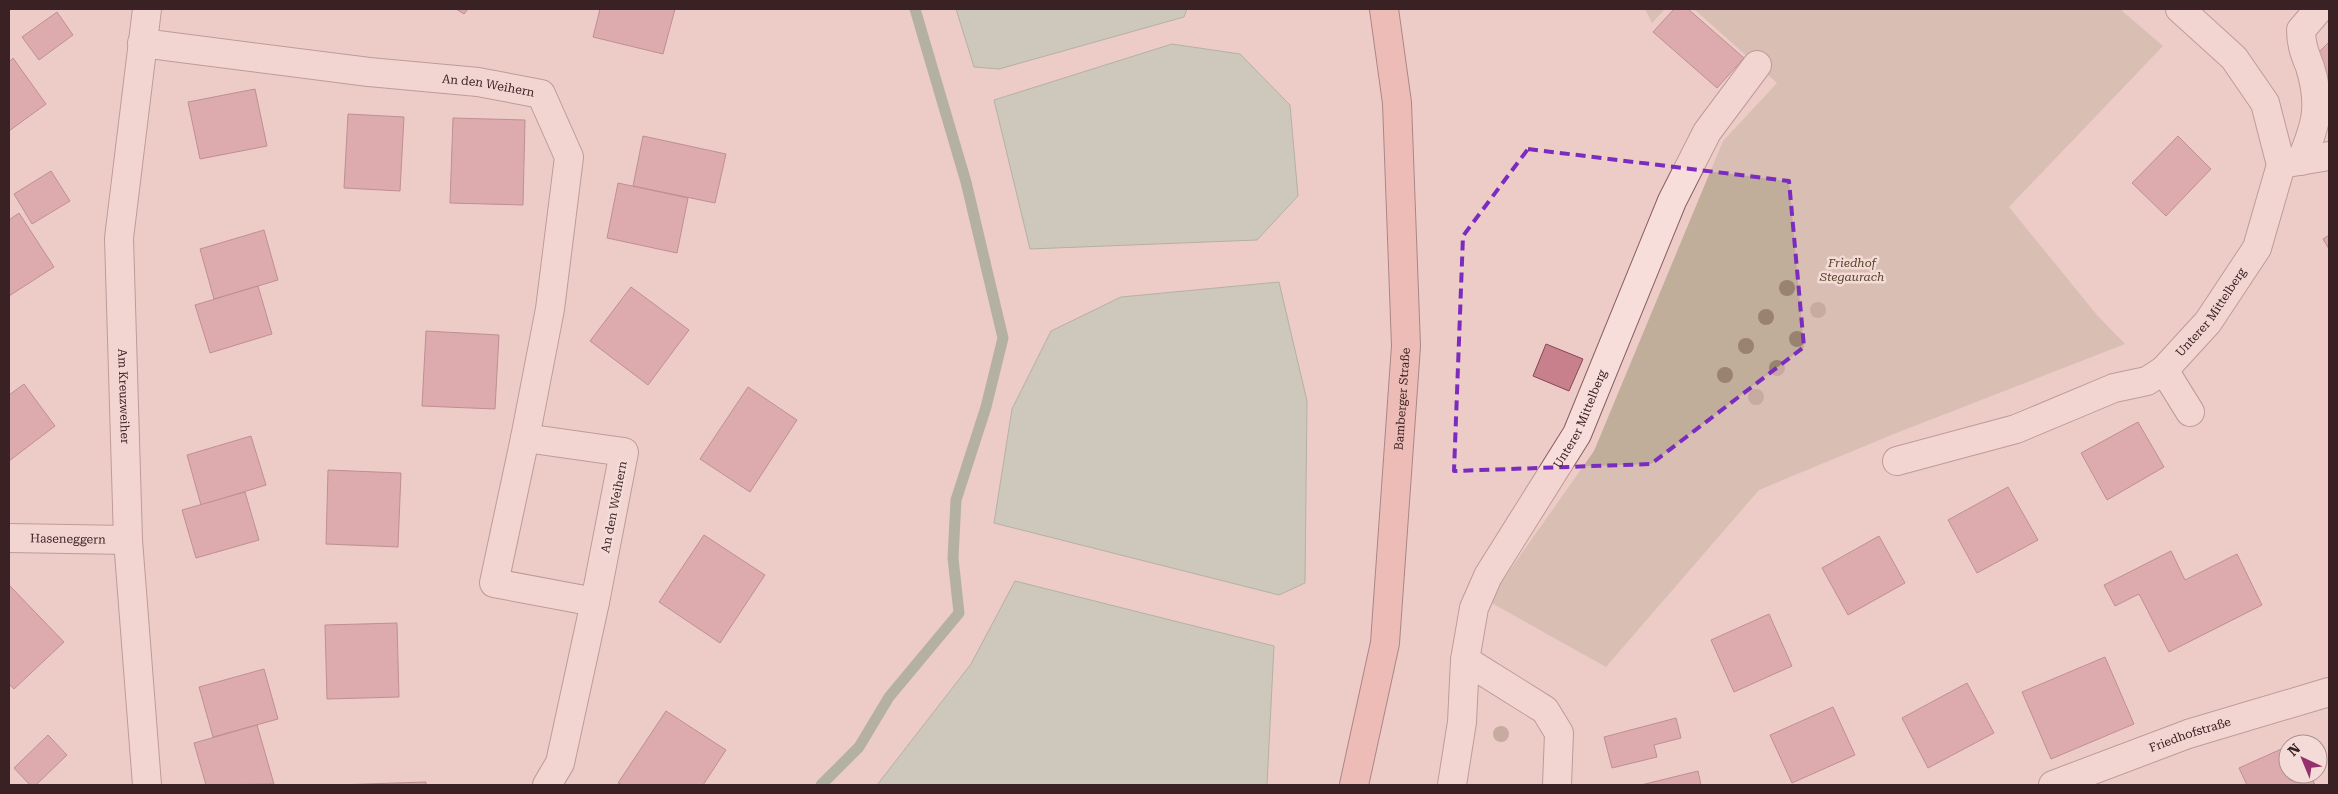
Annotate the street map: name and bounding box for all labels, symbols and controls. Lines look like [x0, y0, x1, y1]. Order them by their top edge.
street label: An den Weihern [441, 72, 536, 100]
park label: Friedhof Stegaurach [1819, 256, 1884, 284]
street label: Unterer Mittelberg [2173, 265, 2249, 360]
street label: Bamberger Straße [1392, 347, 1413, 451]
street label: Am Kreuzweiher [115, 348, 132, 444]
street label: Unterer Mittelberg [1550, 368, 1610, 471]
street label: An den Weihern [598, 460, 630, 554]
street label: Haseneggern [30, 531, 106, 547]
street label: Friedhofstraße [2147, 715, 2233, 755]
north arrow [2278, 734, 2328, 784]
text: N [2285, 740, 2304, 759]

